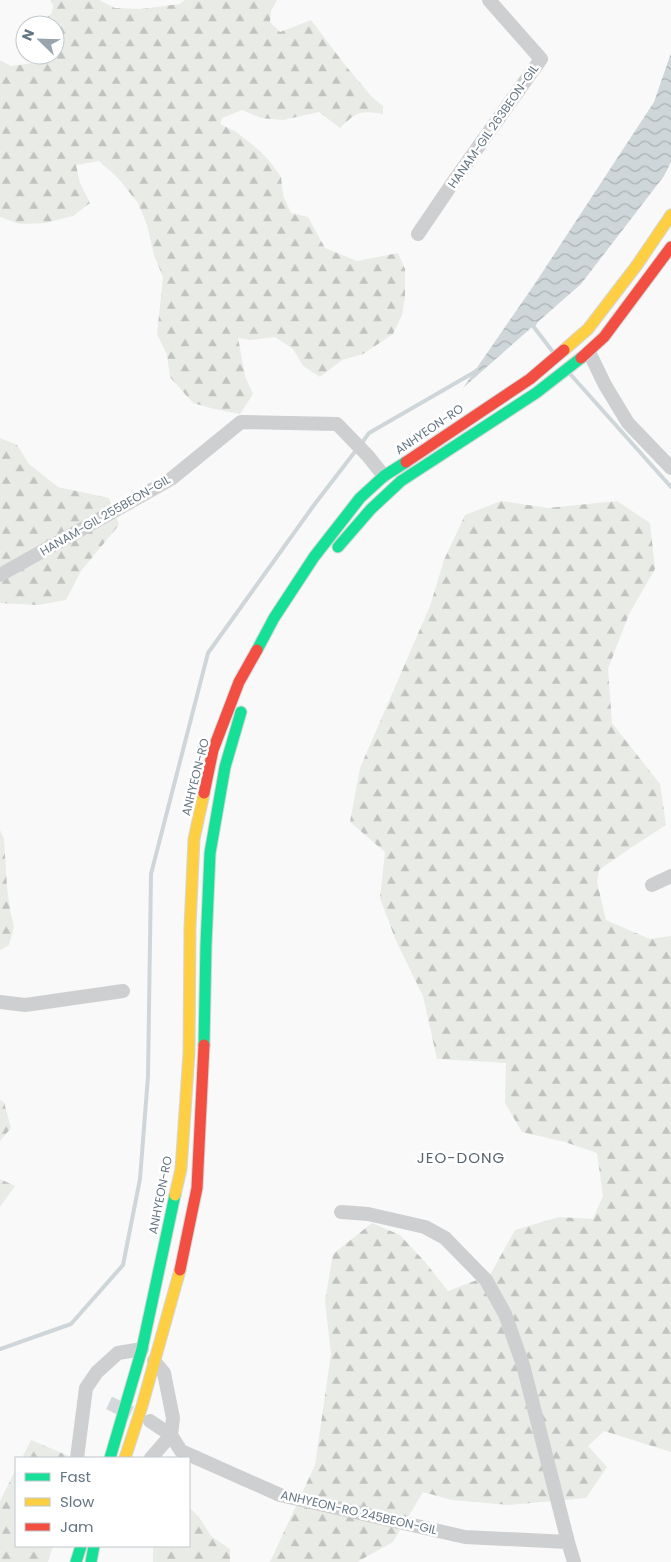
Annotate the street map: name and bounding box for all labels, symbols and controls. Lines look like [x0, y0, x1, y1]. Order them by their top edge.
north arrow [15, 15, 65, 65]
text: N [17, 26, 39, 44]
street label: HANAM-GIL 263BEON-GIL [444, 61, 542, 191]
street label: ANHYEON-RO [391, 400, 467, 458]
street label: HANAM-GIL 255BEON-GIL [37, 471, 173, 559]
street label: ANHYEON-RO [177, 737, 213, 817]
district label: JEO-DONG [417, 1147, 505, 1168]
street label: ANHYEON-RO [144, 1155, 176, 1235]
legend [15, 1457, 190, 1547]
text: Fast [60, 1466, 91, 1487]
street label: ANHYEON-RO 245BEON-GIL [279, 1486, 439, 1538]
text: Slow [60, 1491, 95, 1512]
text: Jam [60, 1516, 94, 1537]

